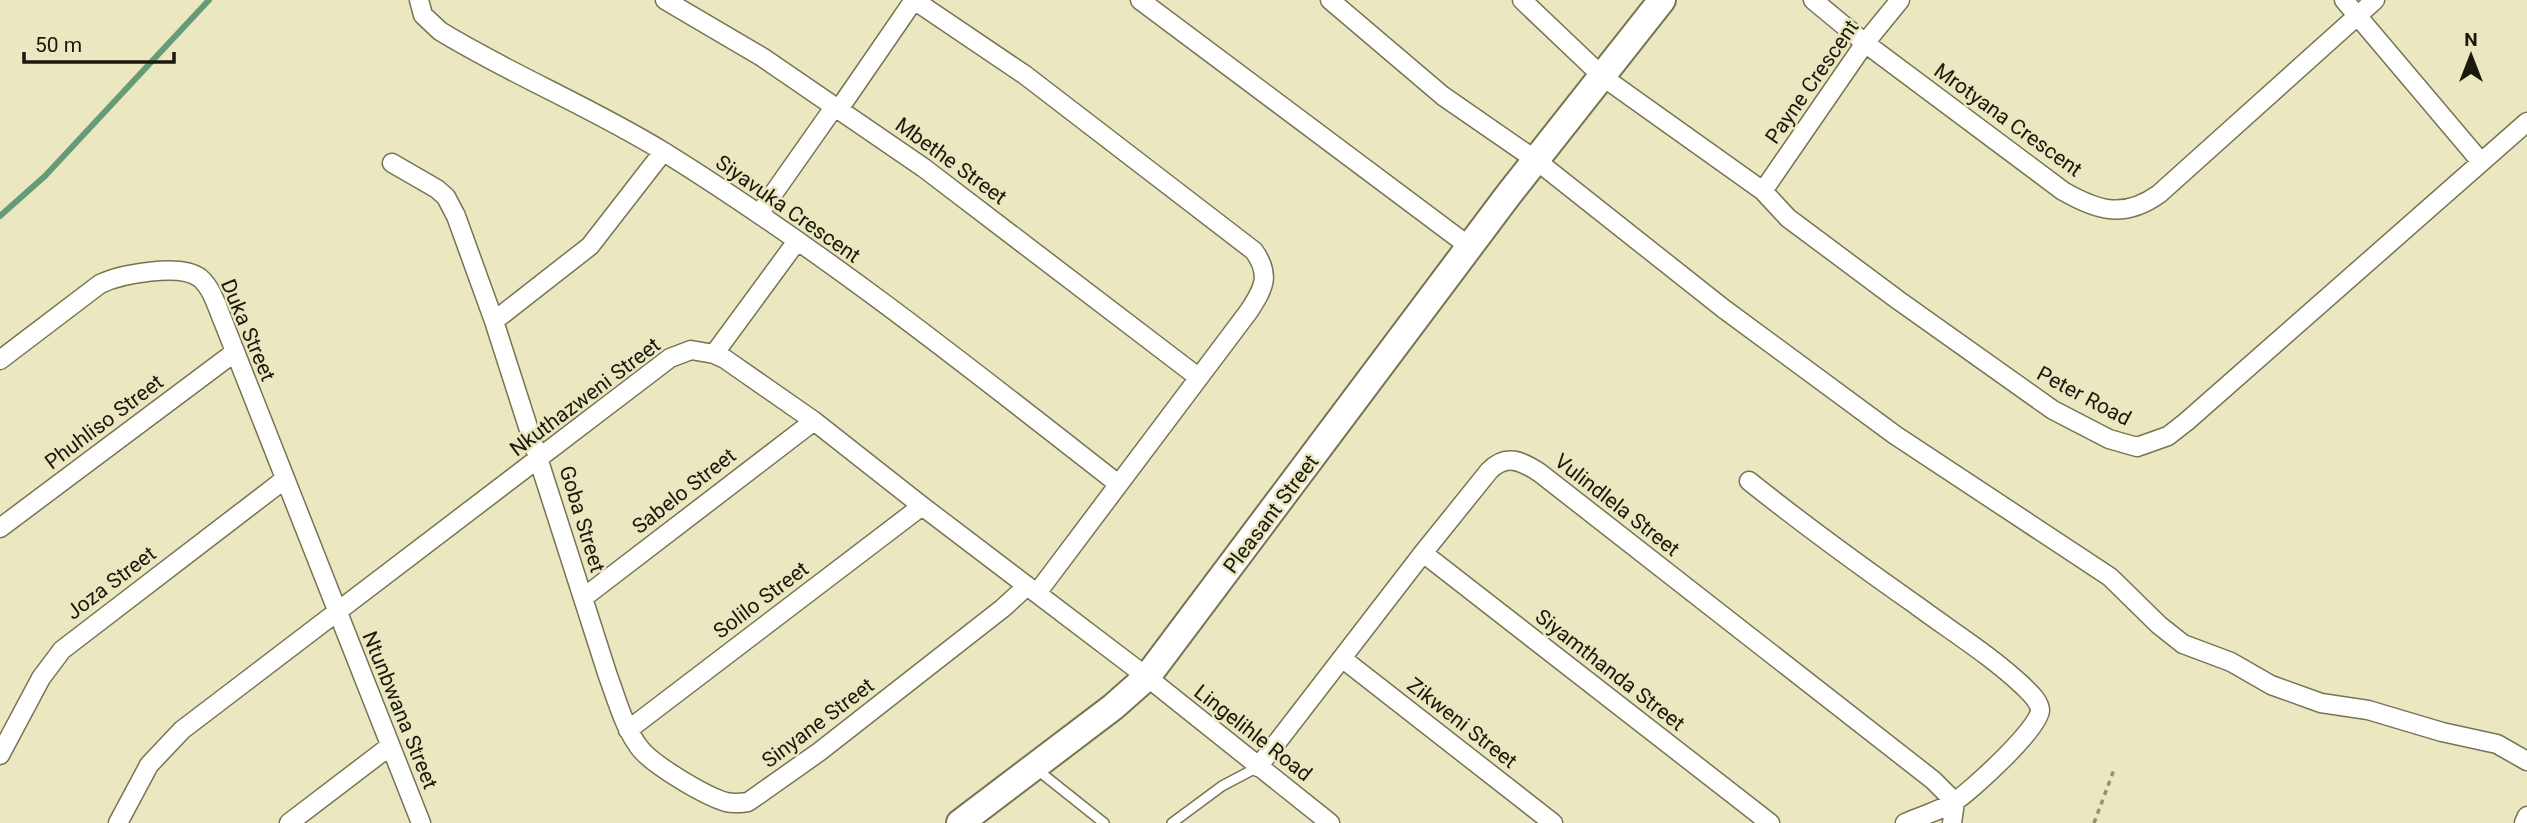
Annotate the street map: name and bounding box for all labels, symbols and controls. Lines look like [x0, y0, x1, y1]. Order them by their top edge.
street label: Payne Crescent [1760, 15, 1864, 148]
scale bar [24, 21, 175, 65]
north arrow [2436, 21, 2506, 91]
text: N [2464, 28, 2478, 51]
text: 50 m [35, 33, 82, 57]
street label: Mrotyana Crescent [1929, 58, 2087, 182]
street label: Mbethe Street [891, 113, 1011, 209]
street label: Siyavuka Crescent [711, 150, 865, 268]
street label: Duka Street [216, 276, 280, 385]
street label: Nkuthazweni Street [505, 333, 665, 461]
street label: Peter Road [2033, 361, 2135, 431]
street label: Phuhliso Street [40, 370, 168, 474]
street label: Sabelo Street [628, 443, 741, 539]
street label: Vulindlela Street [1550, 449, 1684, 561]
street label: Pleasant Street [1219, 450, 1323, 578]
street label: Goba Street [554, 463, 610, 575]
street label: Joza Street [62, 541, 161, 624]
street label: Solilo Street [709, 557, 813, 643]
street label: Siyamthanda Street [1531, 604, 1689, 736]
street label: Ntunbwana Street [357, 628, 443, 792]
street label: Sinyane Street [757, 673, 879, 773]
street label: Zikweni Street [1402, 673, 1522, 773]
street label: Lingelihle Road [1190, 680, 1316, 786]

